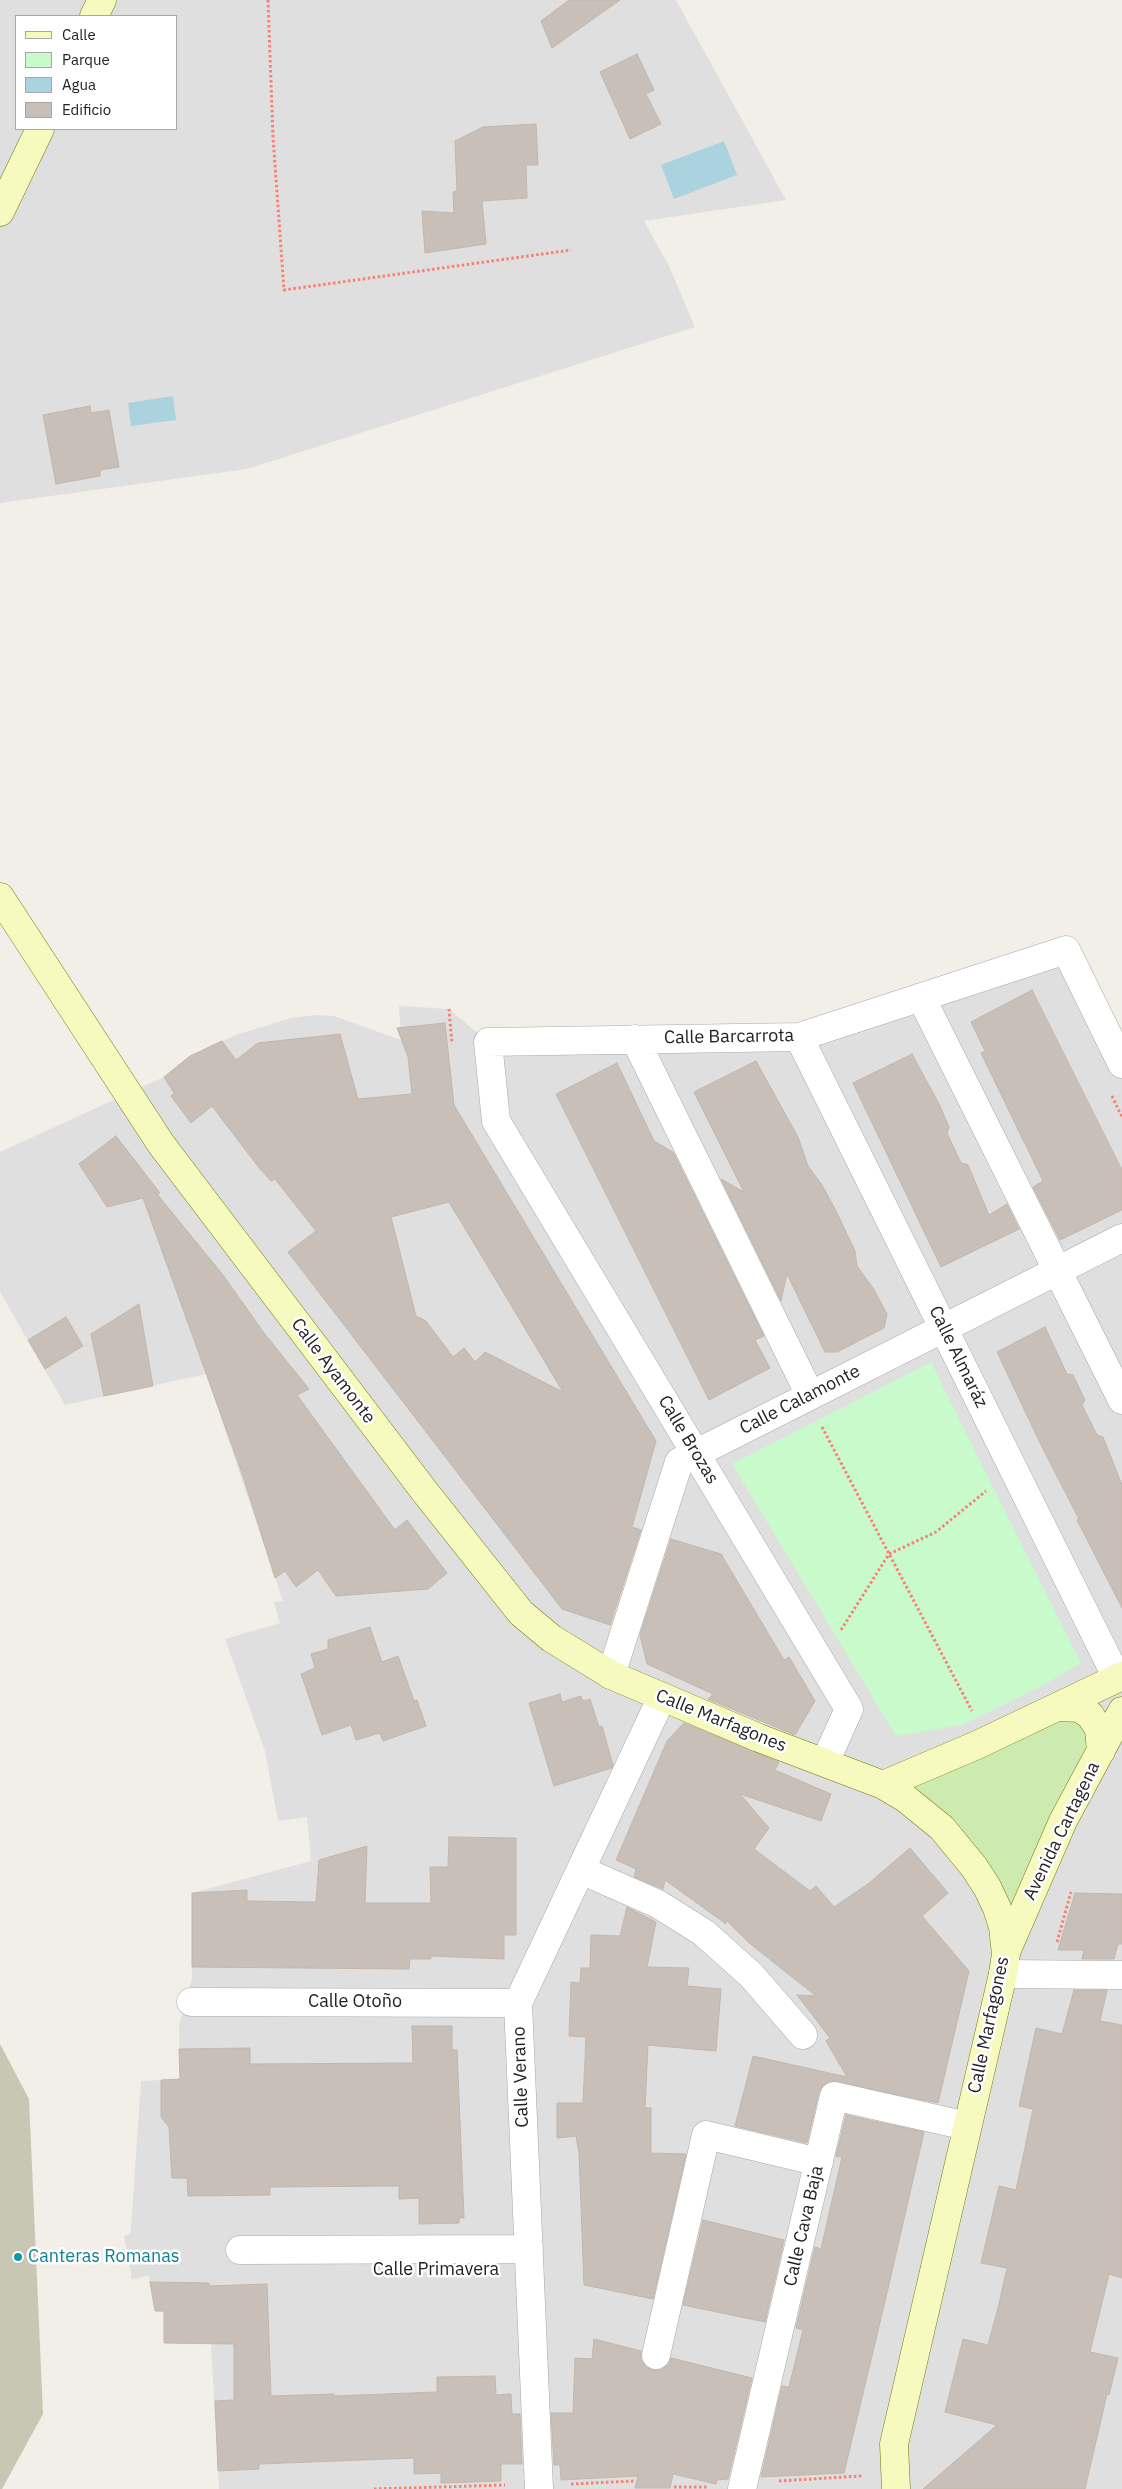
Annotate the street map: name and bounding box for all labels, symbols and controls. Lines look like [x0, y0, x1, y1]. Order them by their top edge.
legend [15, 15, 178, 130]
text: Calle [62, 25, 96, 44]
text: Parque [62, 50, 110, 69]
text: Agua [62, 75, 96, 94]
text: Edificio [62, 100, 111, 119]
street label: Calle Barcarrota [664, 1025, 794, 1049]
street label: Calle Almaráz [924, 1302, 992, 1412]
street label: Calle Ayamonte [286, 1314, 380, 1428]
street label: Calle Calamonte [736, 1360, 864, 1440]
street label: Calle Brozas [653, 1392, 723, 1488]
street label: Calle Marfagones [652, 1685, 790, 1757]
street label: Avenida Cartagena [1019, 1758, 1105, 1904]
street label: Calle Marfagones [964, 1955, 1014, 2095]
street label: Calle Otoño [308, 1991, 402, 2013]
street label: Calle Verano [508, 2026, 534, 2128]
street label: Calle Cava Baja [780, 2164, 828, 2288]
place label: Canteras Romanas [28, 2246, 180, 2268]
marker: Canteras Romanas [12, 2251, 24, 2263]
street label: Calle Primavera [373, 2259, 499, 2281]

